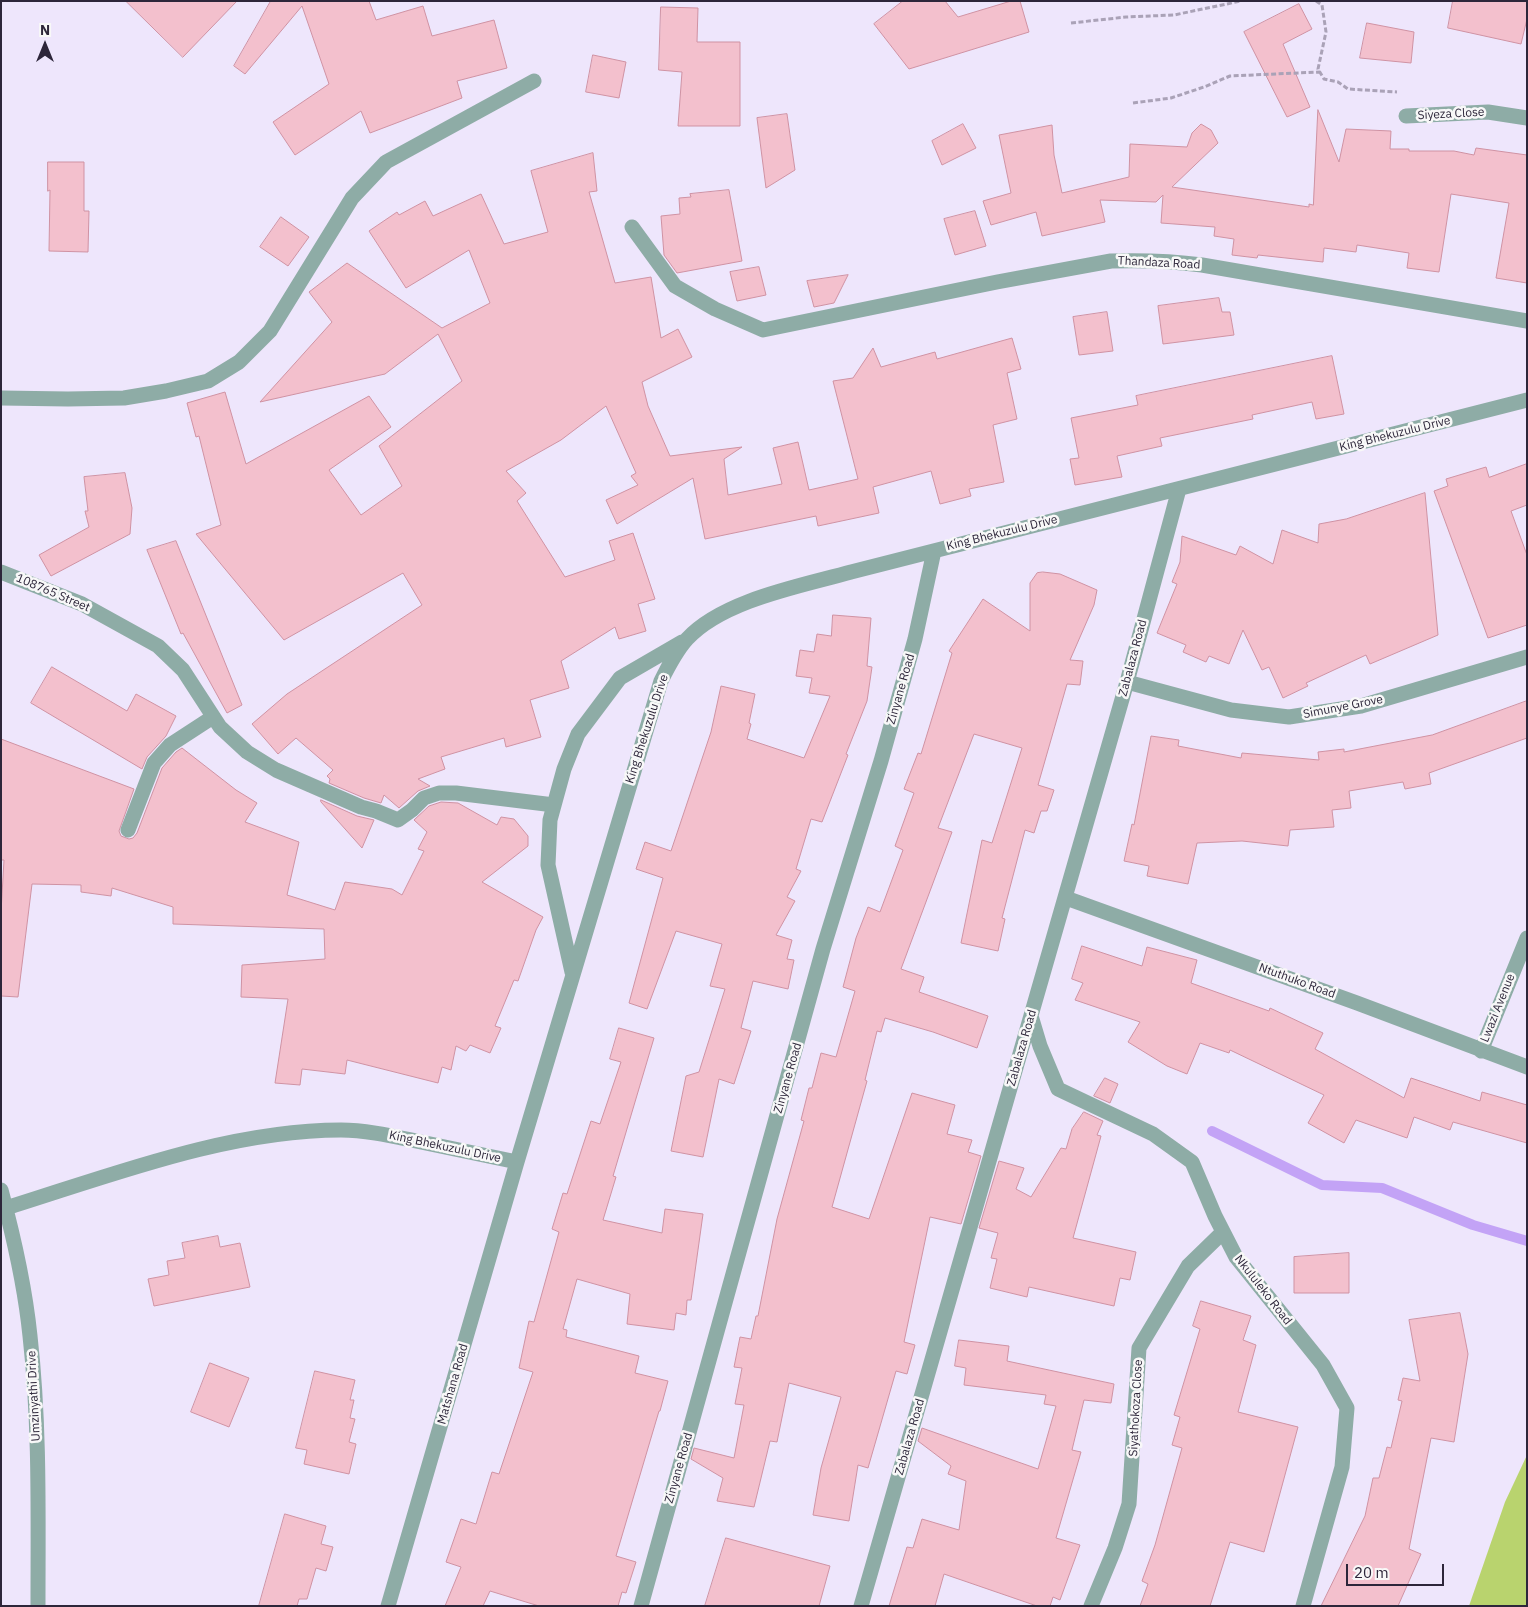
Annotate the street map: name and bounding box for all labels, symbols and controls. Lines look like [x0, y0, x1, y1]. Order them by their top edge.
north arrow [20, 20, 70, 70]
text: N [40, 21, 50, 39]
street label: Siyeza Close [1417, 105, 1485, 123]
street label: Thandaza Road [1117, 254, 1201, 272]
street label: King Bhekuzulu Drive [1338, 413, 1452, 455]
street label: King Bhekuzulu Drive [945, 512, 1059, 554]
street label: 108765 Street [14, 571, 92, 615]
street label: Zabalaza Road [1116, 618, 1150, 698]
street label: Zinyane Road [884, 652, 918, 726]
street label: King Bhekuzulu Drive [623, 673, 671, 785]
street label: Simunye Grove [1302, 692, 1384, 722]
street label: Ntuthuko Road [1257, 960, 1337, 1002]
street label: Lwazi Avenue [1478, 972, 1518, 1044]
street label: Zabalaza Road [1004, 1008, 1040, 1088]
street label: Zinyane Road [771, 1041, 805, 1115]
street label: King Bhekuzulu Drive [388, 1128, 502, 1166]
street label: Nkululeko Road [1231, 1252, 1295, 1328]
street label: Matshana Road [435, 1342, 471, 1426]
street label: Umzinyathi Drive [24, 1350, 44, 1442]
street label: Siyathokoza Close [1126, 1359, 1146, 1457]
street label: Zabalaza Road [892, 1397, 928, 1477]
street label: Zinyane Road [662, 1431, 696, 1505]
scale bar [1348, 1554, 1446, 1586]
text: 20 m [1354, 1563, 1389, 1582]

